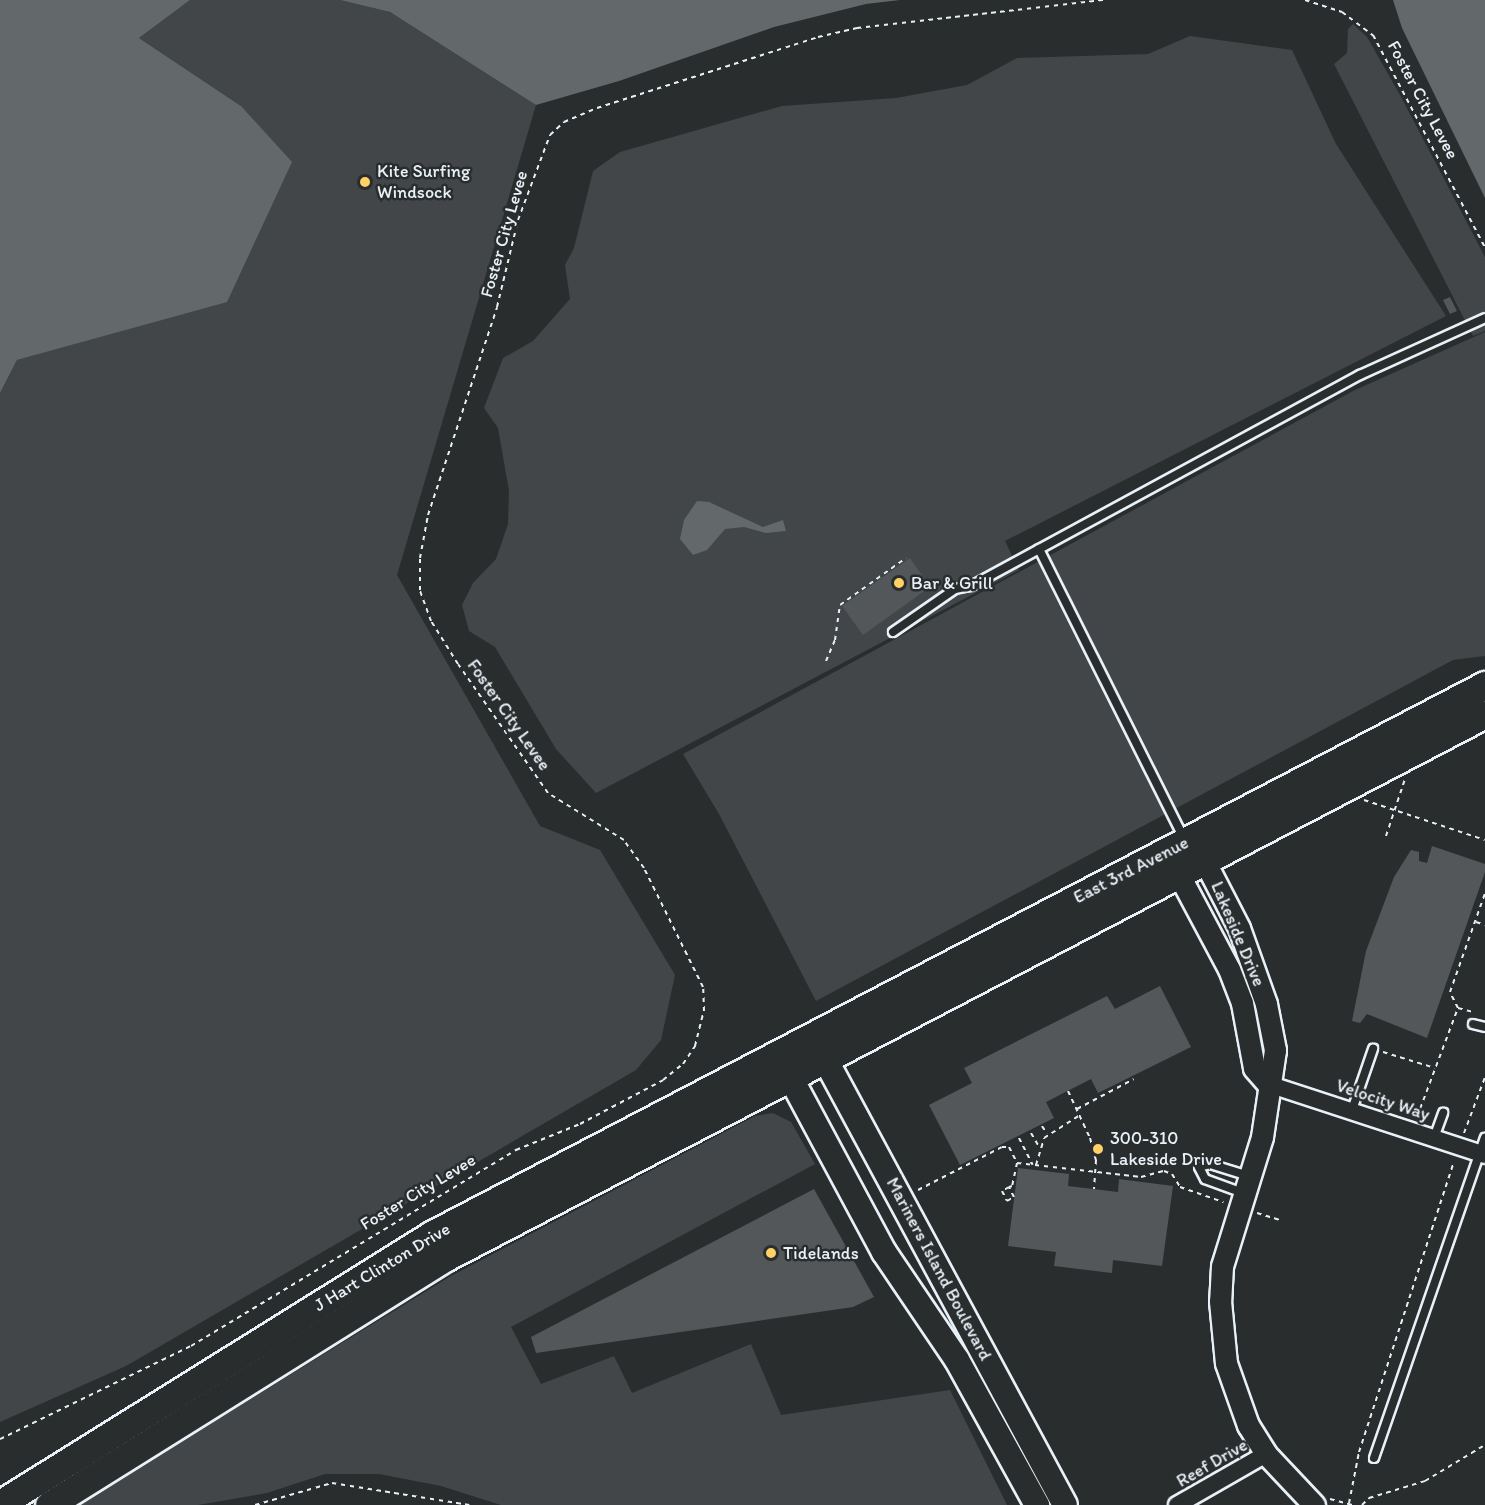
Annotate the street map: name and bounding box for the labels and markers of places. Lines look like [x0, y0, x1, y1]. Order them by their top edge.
place label: Kite Surfing Windsock [377, 161, 470, 204]
marker: Kite Surfing Windsock [358, 175, 372, 189]
place label: Bar & Grill [911, 572, 993, 594]
marker: Bar & Grill [892, 576, 906, 590]
place label: 300-310 Lakeside Drive [1110, 1128, 1222, 1170]
marker: 300-310 Lakeside Drive [1091, 1142, 1105, 1156]
place label: Tidelands [783, 1242, 859, 1264]
marker: Tidelands [764, 1246, 778, 1260]

